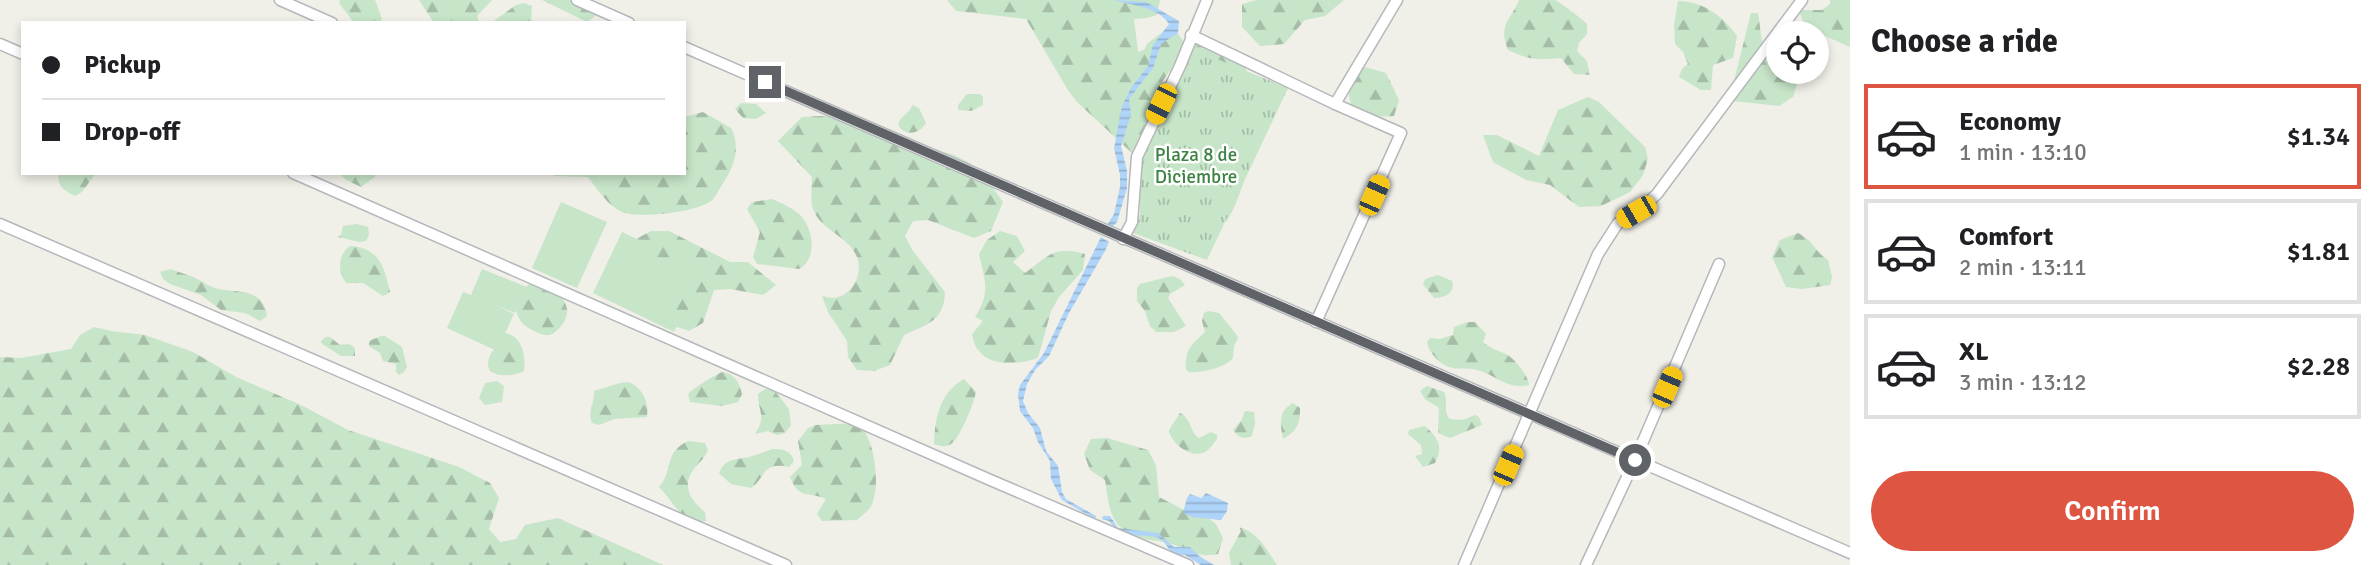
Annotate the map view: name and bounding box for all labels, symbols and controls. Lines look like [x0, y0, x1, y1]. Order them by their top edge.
map controls [1766, 21, 1829, 84]
button: locate [1766, 21, 1829, 84]
text: Choose a ride [1871, 22, 2058, 61]
text: Pickup [84, 49, 161, 81]
route end [749, 66, 781, 98]
car [1143, 81, 1180, 127]
icon: car [1875, 105, 1938, 168]
text: Economy [1959, 106, 2061, 138]
text: Drop-off [84, 116, 180, 148]
text: $1.34 [2287, 121, 2350, 153]
text: 1 min · 13:10 [1959, 138, 2087, 167]
park label: Plaza 8 de Diciembre [1155, 143, 1237, 189]
car [1356, 172, 1393, 218]
car [1613, 192, 1660, 232]
icon: car [1875, 220, 1938, 283]
text: Comfort [1959, 221, 2053, 253]
text: $1.81 [2287, 236, 2350, 268]
text: 2 min · 13:11 [1959, 253, 2087, 282]
icon: car [1875, 335, 1938, 398]
text: XL [1959, 336, 1989, 368]
text: $2.28 [2287, 351, 2350, 383]
car [1650, 364, 1685, 410]
text: 3 min · 13:12 [1959, 368, 2087, 397]
car [1491, 442, 1526, 488]
route start [1619, 444, 1651, 476]
button: Confirm [1871, 471, 2354, 551]

